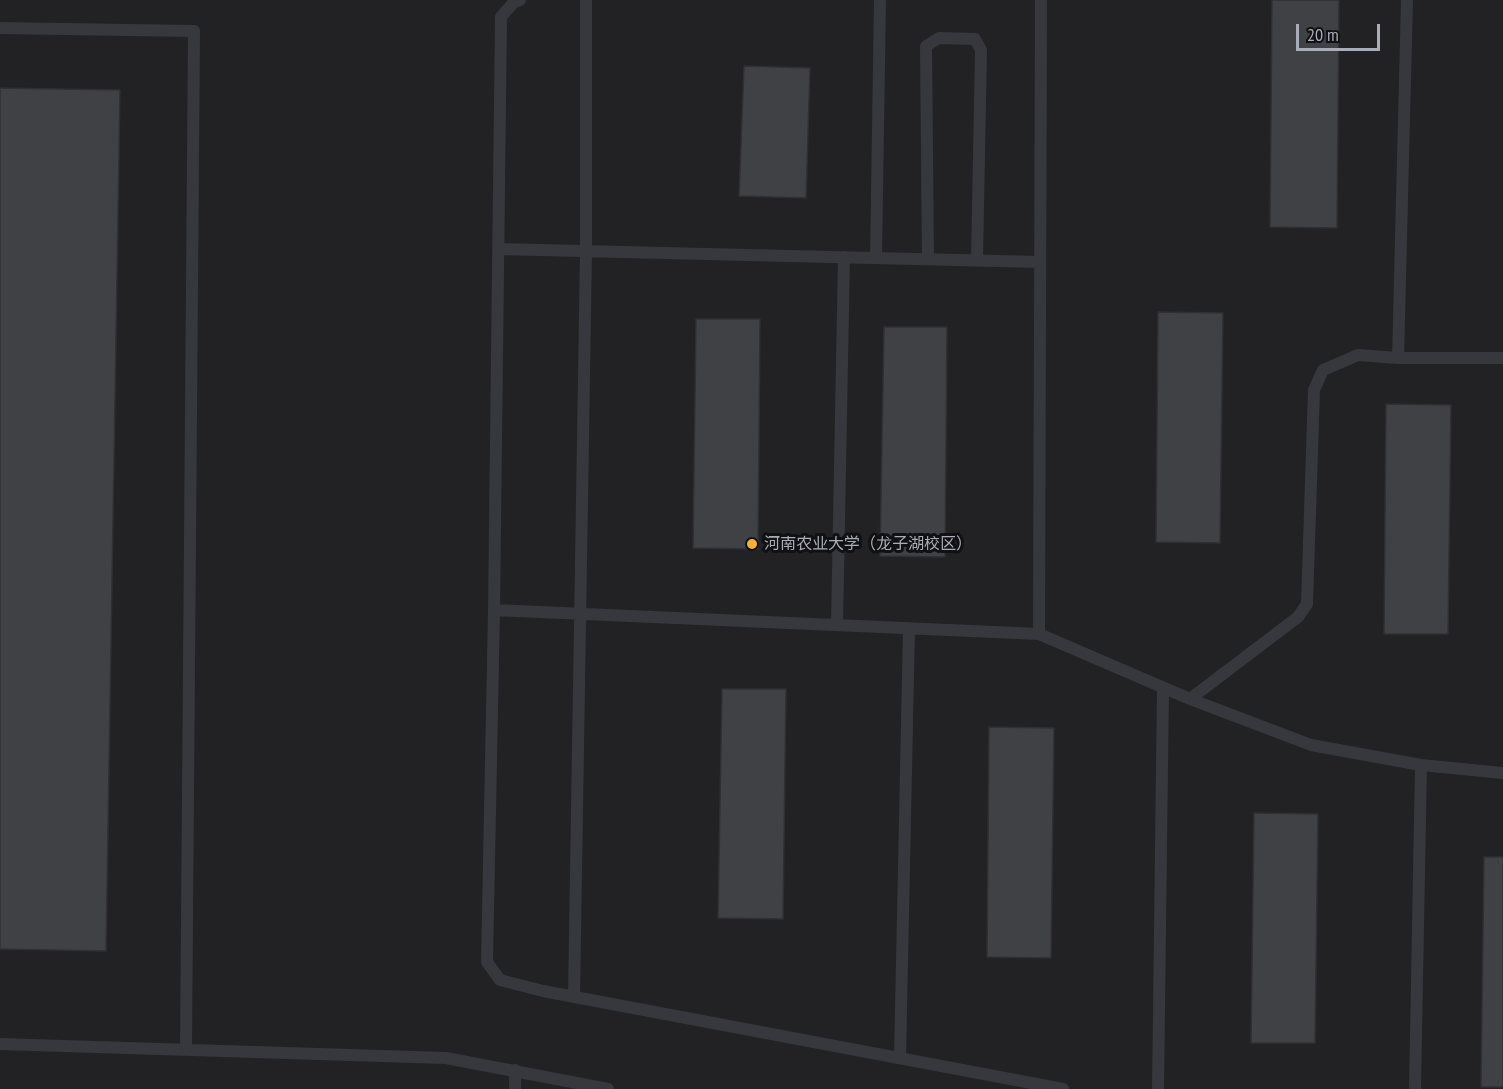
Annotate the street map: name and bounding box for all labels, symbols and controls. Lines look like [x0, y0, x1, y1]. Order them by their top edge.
scale bar [1299, 12, 1383, 50]
text: 20 m [1307, 23, 1339, 46]
place label: 河南农业大学（龙子湖校区） [764, 534, 972, 554]
marker: 河南农业大学（龙子湖校区） [745, 537, 759, 551]

